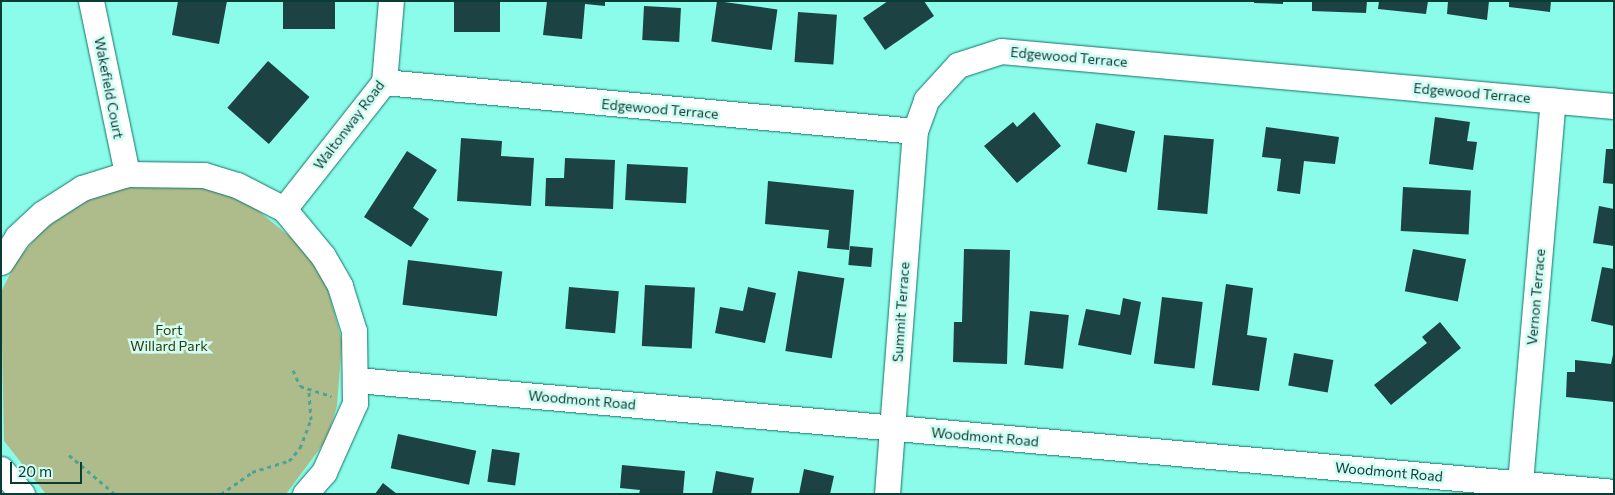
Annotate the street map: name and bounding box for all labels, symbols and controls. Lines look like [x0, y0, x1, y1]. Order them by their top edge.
street label: Wakefield Court [91, 36, 127, 140]
street label: Edgewood Terrace [1010, 44, 1128, 70]
street label: Waltonway Road [310, 77, 388, 173]
street label: Edgewood Terrace [1413, 80, 1531, 106]
street label: Edgewood Terrace [601, 96, 719, 122]
street label: Vernon Terrace [1523, 248, 1549, 346]
street label: Summit Terrace [889, 261, 913, 363]
park label: Fort Willard Park [130, 322, 208, 354]
street label: Woodmont Road [528, 387, 636, 413]
street label: Woodmont Road [931, 424, 1039, 450]
scale bar [12, 452, 85, 484]
street label: Woodmont Road [1335, 459, 1443, 485]
text: 20 m [18, 462, 52, 480]

